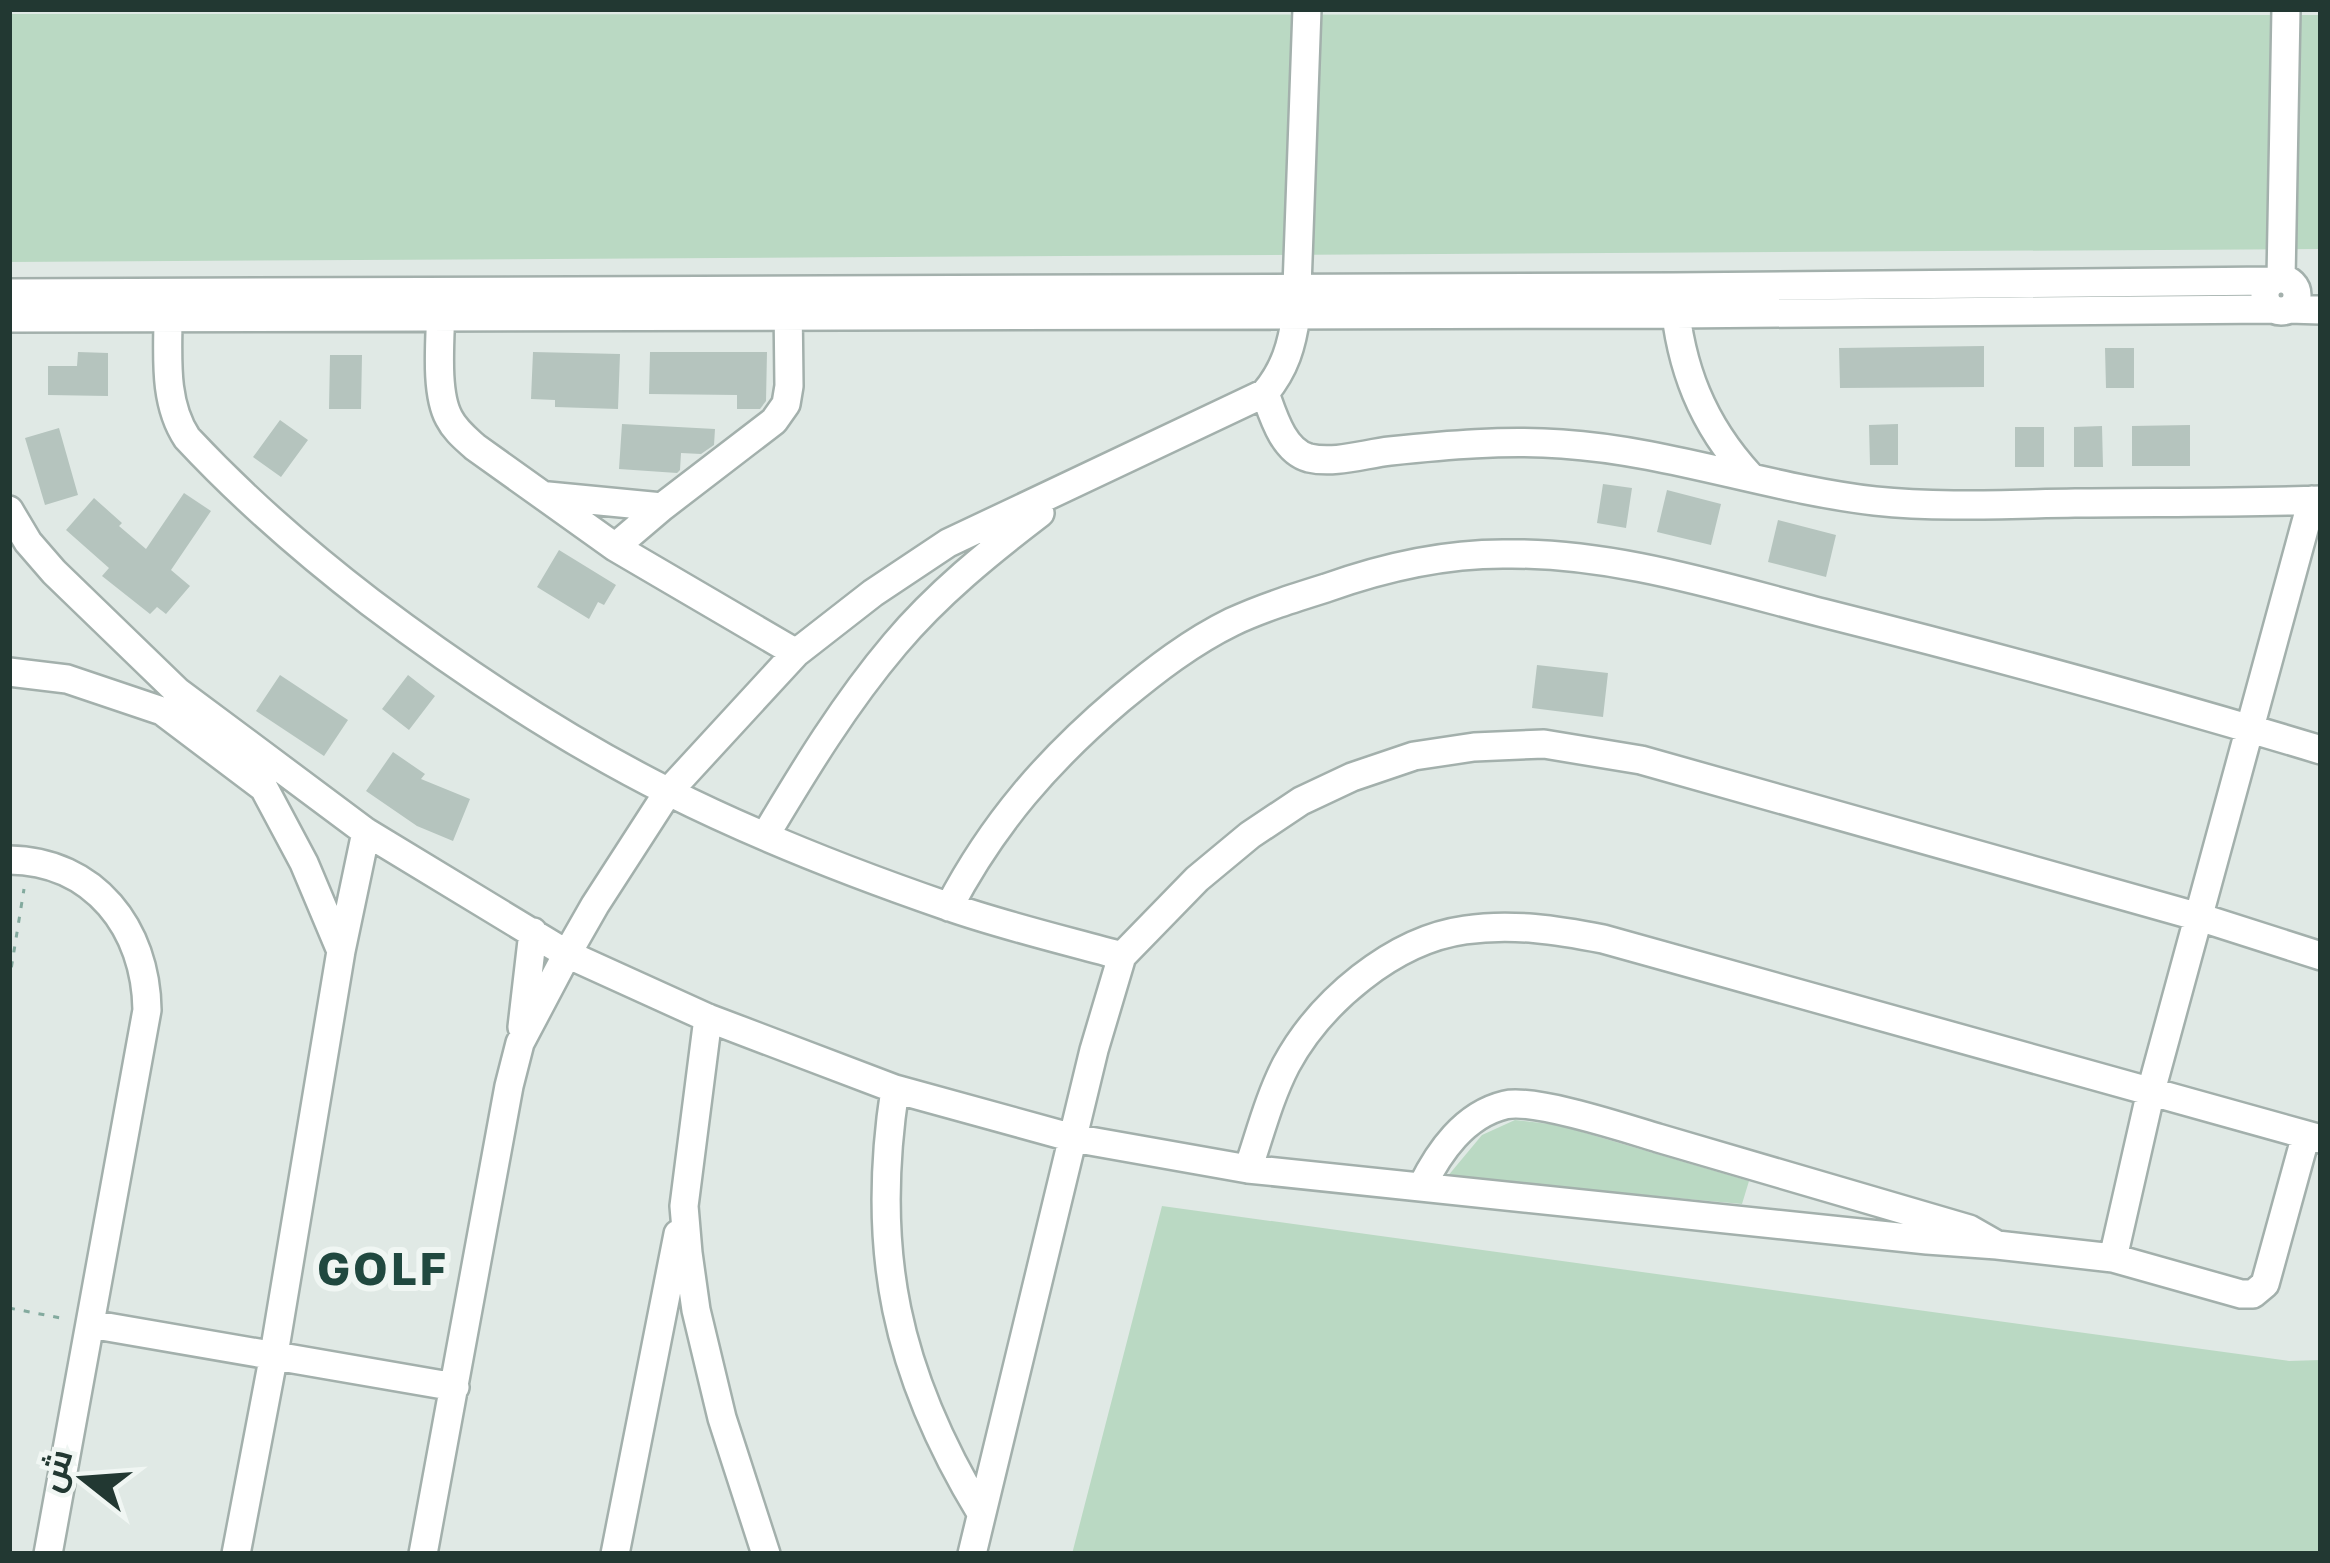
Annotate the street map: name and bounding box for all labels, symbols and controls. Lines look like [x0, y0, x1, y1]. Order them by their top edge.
district label: GOLF [317, 1241, 449, 1295]
north arrow [24, 1419, 144, 1539]
text: ش [30, 1444, 81, 1496]

